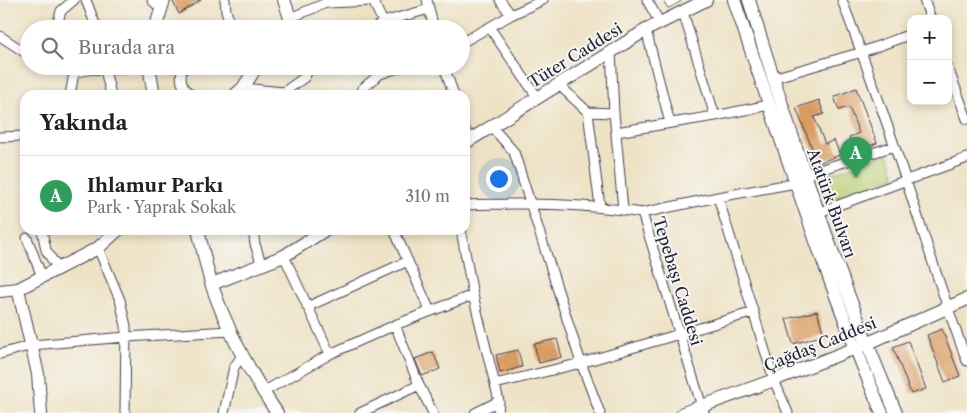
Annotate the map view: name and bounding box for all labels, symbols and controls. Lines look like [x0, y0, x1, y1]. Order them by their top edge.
map controls [907, 15, 952, 105]
button: + [907, 15, 952, 60]
street label: Tüter Caddesi [524, 18, 626, 92]
search box [20, 20, 470, 75]
icon: search [38, 34, 66, 62]
text: Burada ara [78, 36, 175, 59]
button: − [907, 60, 952, 105]
text: Yakında [40, 110, 128, 135]
pin: A [840, 137, 872, 178]
street label: Atatürk Bulvarı [803, 146, 861, 260]
your location [486, 166, 512, 192]
text: Ihlamur Parkı [87, 174, 223, 197]
text: A [50, 186, 62, 206]
text: 310 m [405, 186, 450, 206]
text: Park · Yaprak Sokak [87, 197, 236, 217]
street label: Tepebaşı Caddesi [649, 214, 707, 348]
street label: Çağdaş Caddesi [761, 312, 879, 376]

